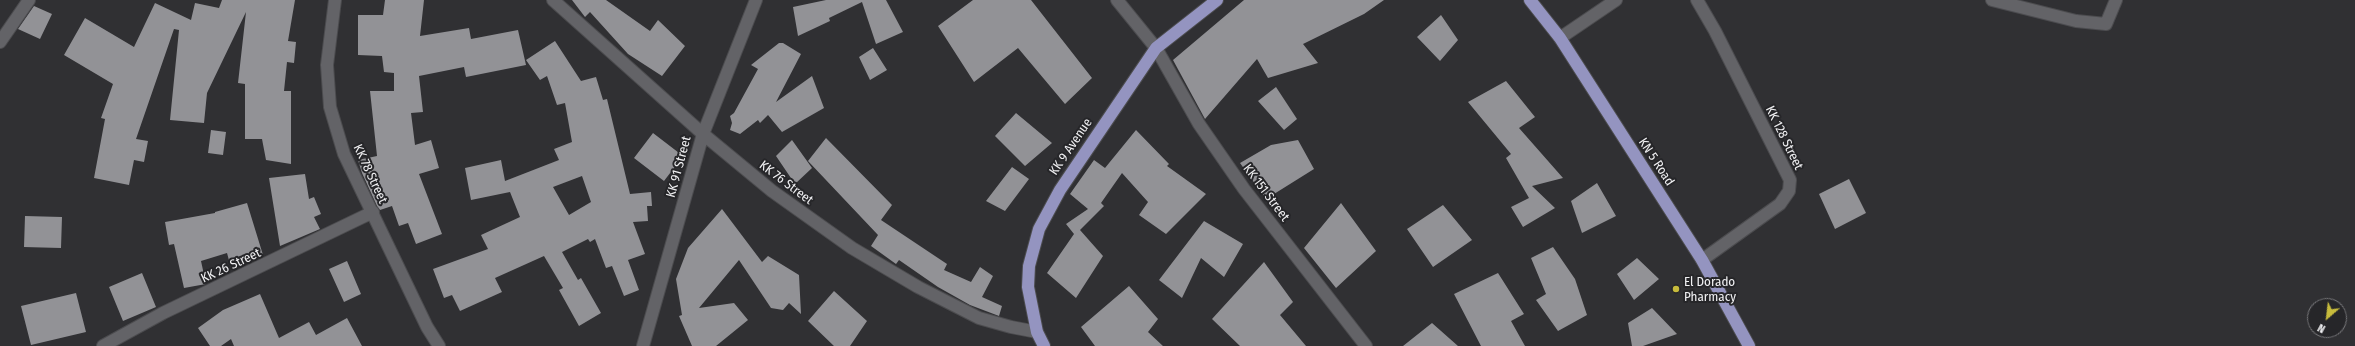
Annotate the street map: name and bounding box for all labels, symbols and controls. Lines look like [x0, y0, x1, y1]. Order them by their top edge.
street label: KK 128 Street [1762, 104, 1806, 172]
street label: KK 9 Avenue [1046, 116, 1096, 178]
street label: KK 91 Street [663, 135, 695, 199]
street label: KN 5 Road [1635, 135, 1677, 189]
street label: KK 78 Street [350, 142, 390, 206]
street label: KK 76 Street [756, 158, 816, 208]
street label: KK 151 Street [1240, 161, 1292, 225]
street label: KK 26 Street [199, 245, 263, 287]
place label: El Dorado Pharmacy [1684, 274, 1736, 305]
marker: El Dorado Pharmacy [1671, 284, 1681, 294]
north arrow [2307, 298, 2347, 338]
text: N [2316, 321, 2328, 335]

